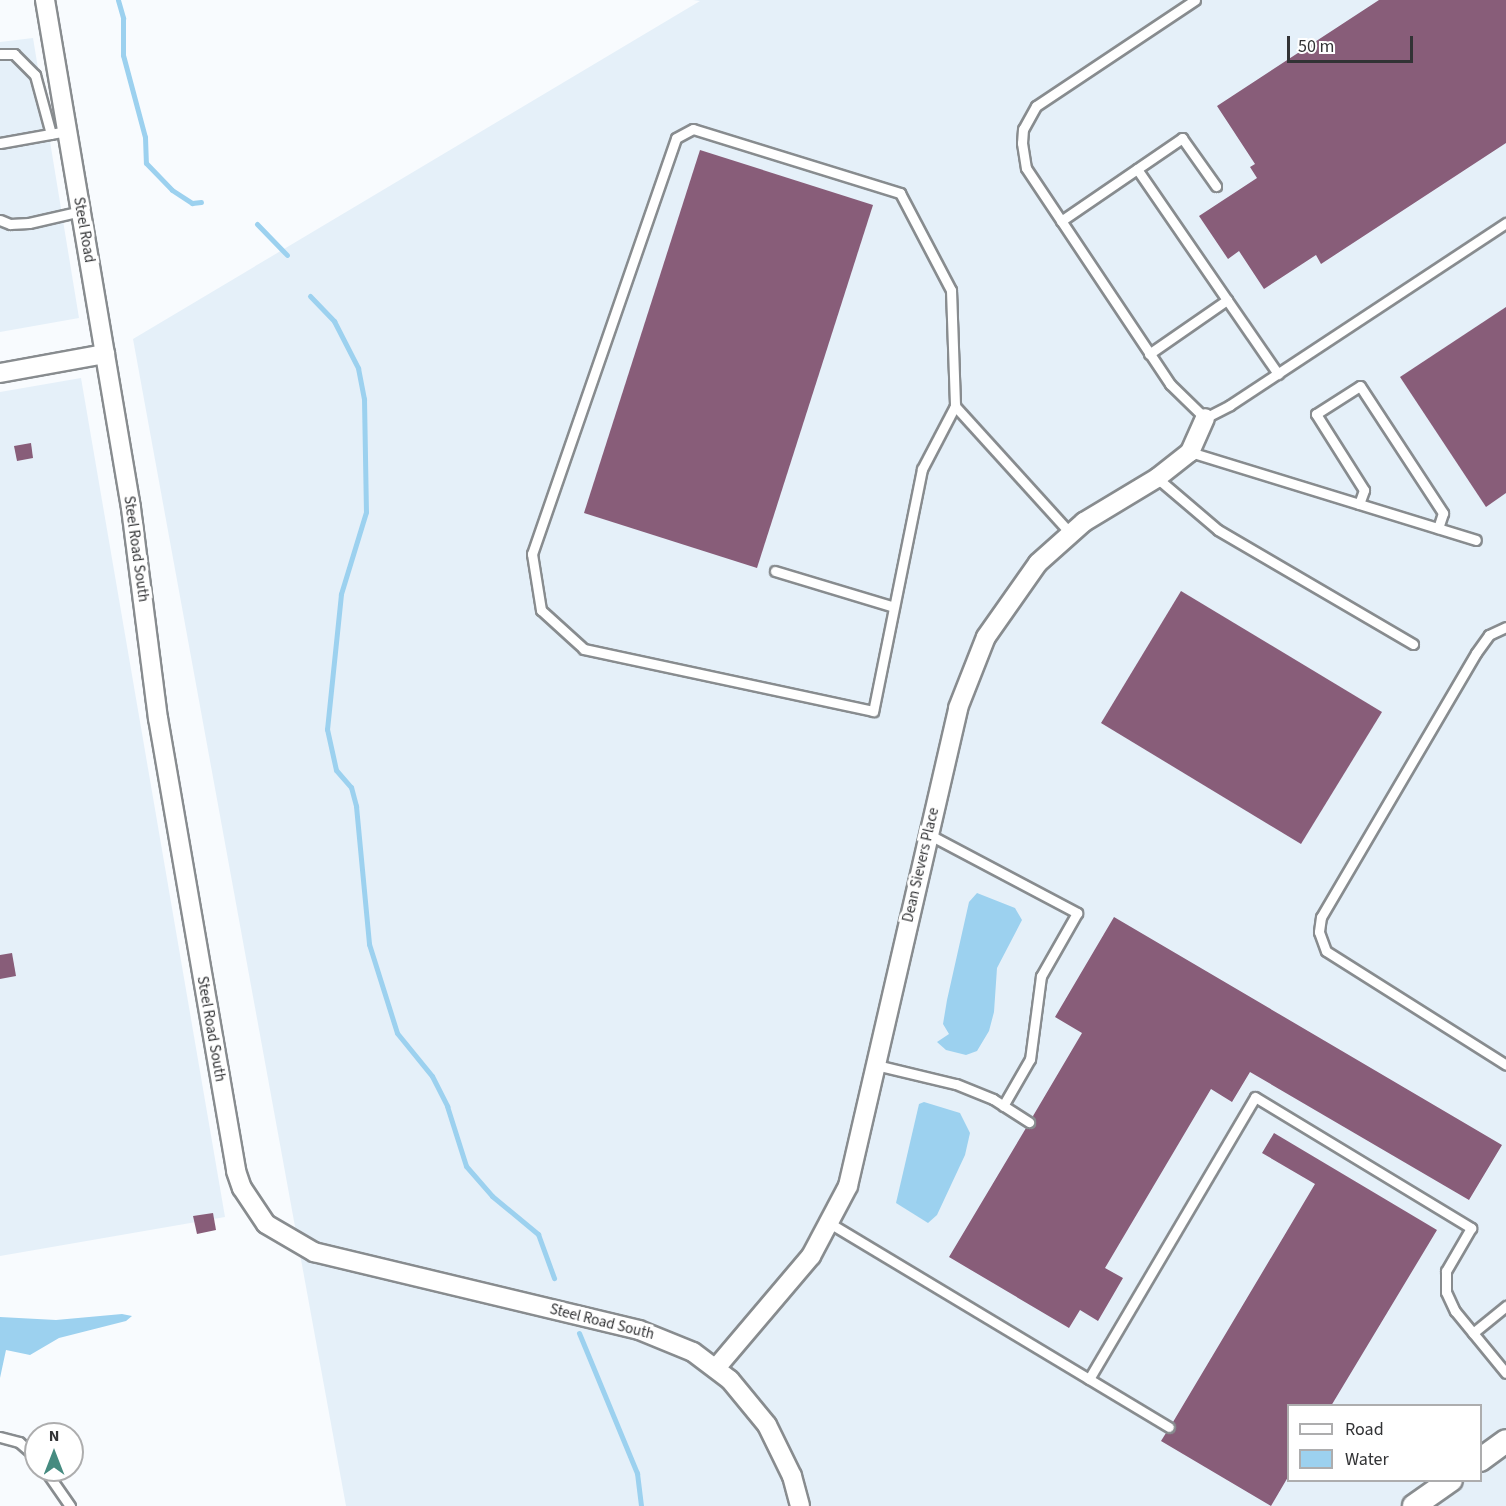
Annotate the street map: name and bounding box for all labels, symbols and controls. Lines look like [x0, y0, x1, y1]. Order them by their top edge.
scale bar [1290, 24, 1416, 62]
text: 50 m [1298, 34, 1334, 59]
street label: Steel Road [69, 196, 99, 264]
street label: Steel Road South [120, 495, 152, 603]
street label: Dean Sievers Place [899, 806, 943, 924]
street label: Steel Road South [193, 975, 229, 1083]
street label: Steel Road South [548, 1300, 656, 1344]
legend [1287, 1404, 1482, 1482]
text: Road [1345, 1417, 1384, 1442]
north arrow [24, 1422, 84, 1482]
text: N [49, 1425, 59, 1447]
text: Water [1345, 1447, 1389, 1472]

